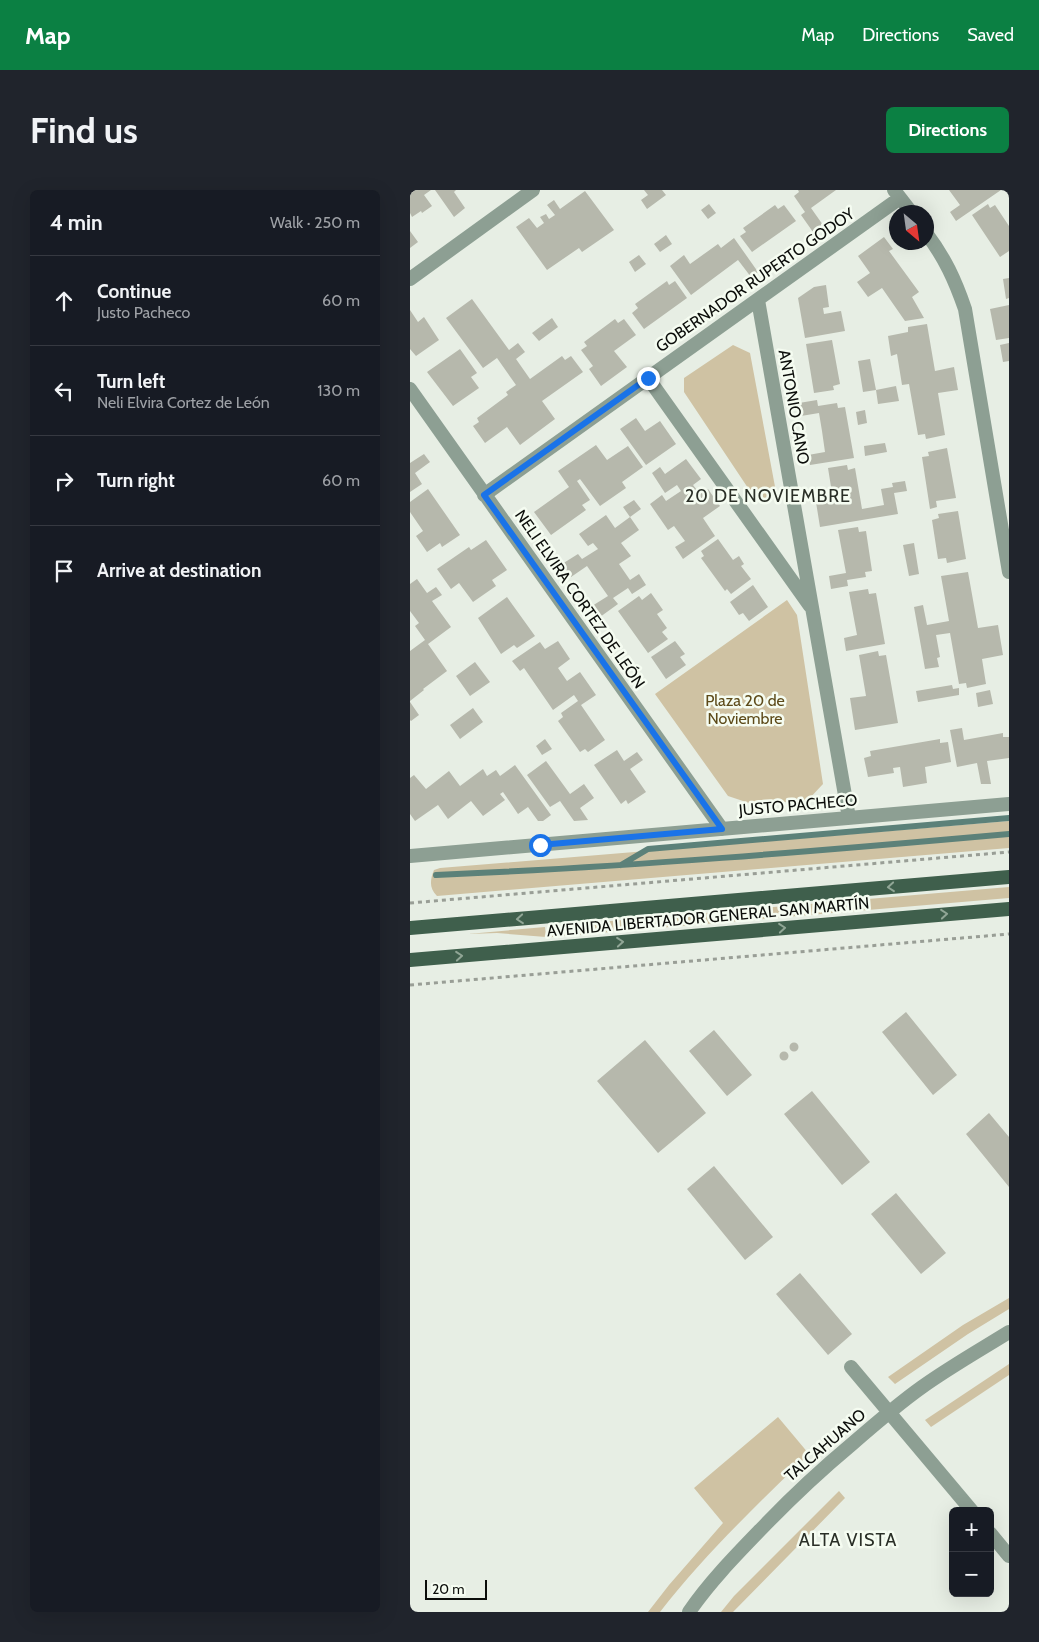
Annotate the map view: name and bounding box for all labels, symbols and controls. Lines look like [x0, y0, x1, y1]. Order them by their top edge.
text: Map [25, 21, 71, 50]
text: Map [801, 24, 834, 46]
text: Directions [862, 24, 939, 46]
text: Saved [967, 24, 1014, 46]
button: Directions [886, 107, 1009, 153]
text: Find us [30, 109, 138, 152]
street label: GOBERNADOR RUPERTO GODOY [652, 203, 859, 356]
north arrow [889, 205, 934, 250]
text: 4 min [50, 210, 103, 235]
text: Walk · 250 m [270, 213, 360, 232]
text: Continue [97, 280, 171, 303]
icon: ahead [50, 287, 78, 315]
text: 60 m [322, 291, 360, 310]
text: Justo Pacheco [97, 303, 190, 322]
street label: ANTONIO CANO [775, 348, 813, 466]
route end [637, 367, 660, 390]
text: Turn left [97, 370, 165, 393]
icon: left [50, 377, 78, 405]
text: 130 m [317, 381, 360, 400]
text: Neli Elvira Cortez de León [97, 393, 270, 412]
icon: right [50, 467, 78, 495]
text: Turn right [97, 469, 175, 492]
text: 60 m [322, 471, 360, 490]
district label: 20 DE NOVIEMBRE [685, 485, 851, 507]
street label: NELI ELVIRA CORTEZ DE LEÓN [511, 506, 649, 692]
icon: arrive [50, 557, 78, 585]
text: Arrive at destination [97, 559, 261, 582]
park label: Plaza 20 de Noviembre [705, 691, 785, 728]
street label: JUSTO PACHECO [737, 790, 858, 820]
route start [529, 834, 552, 857]
one-way arrow [886, 881, 894, 892]
street label: AVENIDA LIBERTADOR GENERAL SAN MARTÍN [546, 893, 870, 941]
one-way arrow [941, 909, 949, 920]
one-way arrow [515, 913, 523, 924]
one-way arrow [779, 923, 787, 934]
one-way arrow [617, 937, 625, 948]
one-way arrow [455, 951, 463, 962]
street label: TALCAHUANO [781, 1405, 869, 1485]
map controls [949, 1507, 994, 1597]
button: + [949, 1507, 994, 1552]
district label: ALTA VISTA [799, 1529, 897, 1551]
button: − [949, 1552, 994, 1597]
scale bar [425, 1577, 488, 1600]
text: 20 m [432, 1580, 465, 1598]

